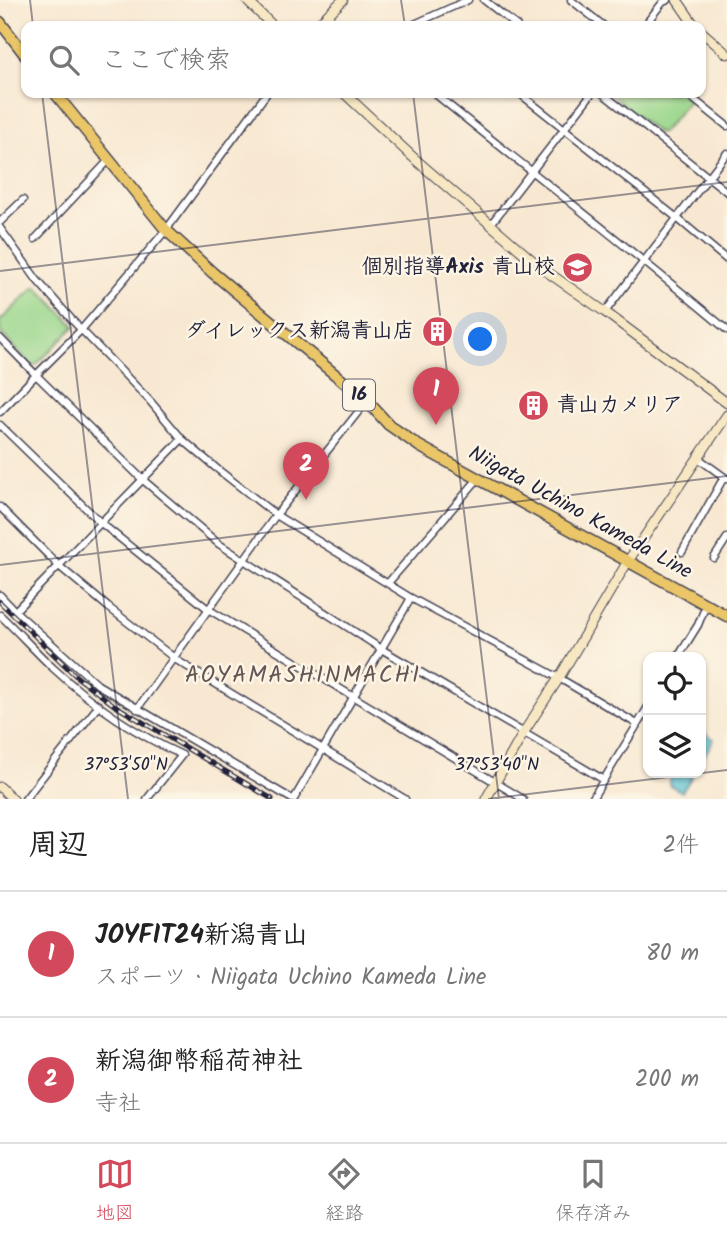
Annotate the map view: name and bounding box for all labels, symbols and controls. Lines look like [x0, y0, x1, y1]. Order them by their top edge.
search box [21, 21, 706, 98]
text: ここで検索 [101, 40, 231, 82]
icon: search [45, 41, 83, 79]
school or university icon: 個別指導Axis 青山校 [561, 250, 595, 284]
place label: 個別指導Axis 青山校 [361, 251, 555, 284]
building icon: ダイレックス新潟青山店 [420, 314, 454, 348]
place label: ダイレックス新潟青山店 [185, 315, 414, 348]
your location [463, 322, 497, 356]
pin: 1 [413, 367, 459, 425]
road number: 16 [343, 380, 375, 410]
building icon: 青山カメリア [517, 388, 551, 422]
place label: 青山カメリア [557, 389, 683, 422]
street label: Niigata Uchino Kameda Line [462, 437, 699, 589]
pin: 2 [283, 442, 329, 500]
map controls [643, 652, 706, 778]
button: locate [643, 652, 706, 715]
district label: AOYAMASHINMACHI [185, 658, 421, 694]
button: layers [643, 715, 706, 778]
text: 37°53'50"N [84, 751, 168, 780]
text: 37°53'40"N [455, 751, 539, 780]
text: 周辺 [28, 822, 88, 870]
text: 2件 [663, 828, 699, 864]
text: JOYFIT24新潟青山 [95, 915, 308, 957]
text: 1 [48, 936, 54, 972]
text: 80 m [646, 936, 699, 972]
text: スポーツ · Niigata Uchino Kameda Line [95, 960, 486, 996]
text: 新潟御幣稲荷神社 [95, 1041, 303, 1083]
text: 2 [44, 1062, 58, 1098]
text: 200 m [635, 1062, 699, 1098]
text: 寺社 [95, 1086, 141, 1122]
tab: 地図 [96, 1155, 134, 1229]
tab: 経路 [325, 1155, 363, 1229]
tab: 保存済み [555, 1155, 631, 1229]

